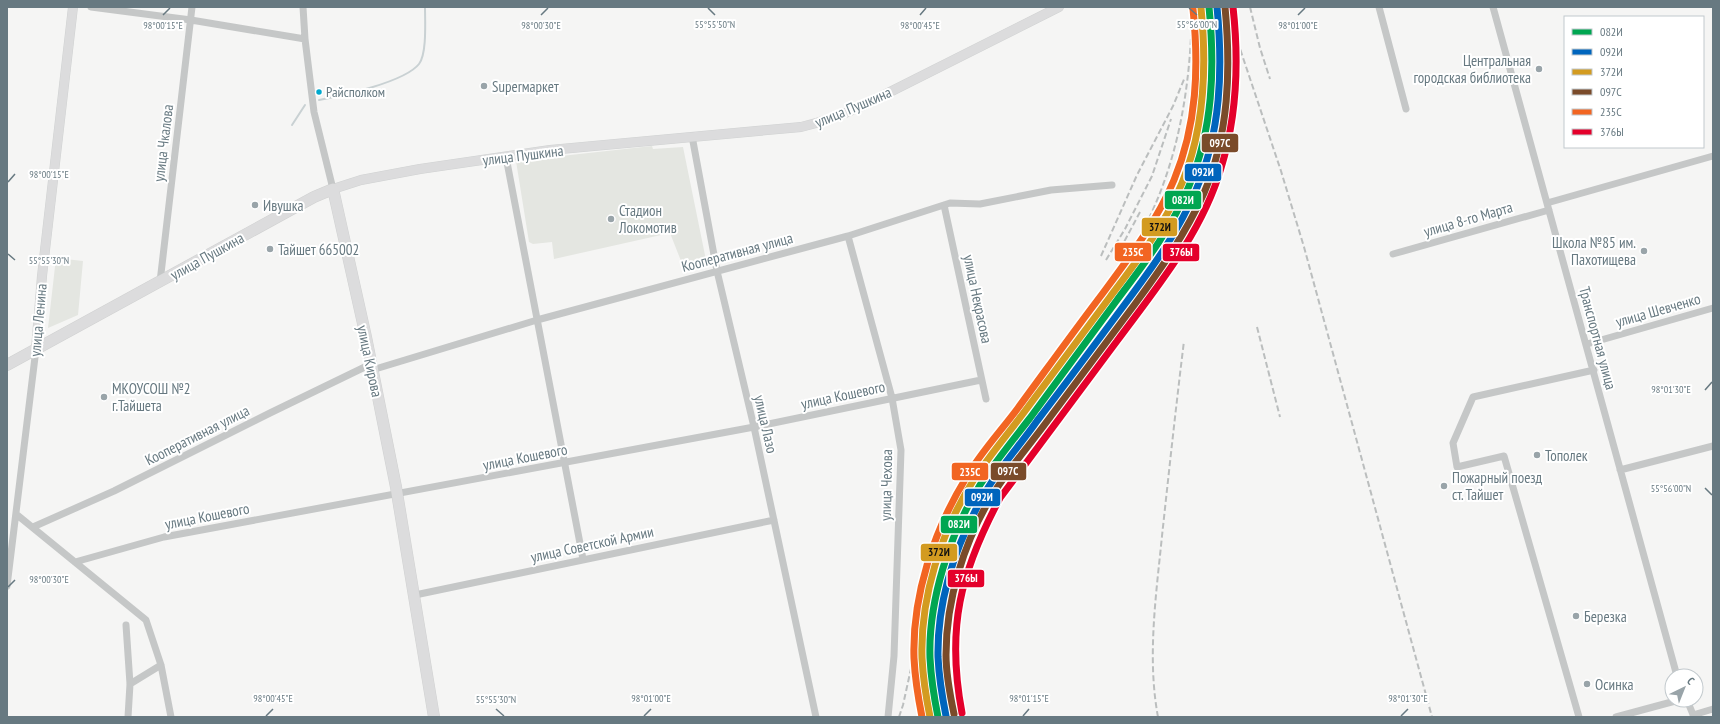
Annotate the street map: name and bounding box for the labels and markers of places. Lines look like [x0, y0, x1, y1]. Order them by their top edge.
place label: Центральная городская библиотека [1413, 51, 1531, 87]
marker: Центральная городская библиотека [1534, 64, 1544, 74]
place label: Superмаркет [492, 77, 559, 96]
marker: Superмаркет [479, 81, 489, 91]
place label: Райсполком [326, 83, 385, 101]
marker: Райсполком [314, 87, 324, 97]
place label: Ивушка [263, 196, 304, 215]
marker: Ивушка [250, 200, 260, 210]
place label: Стадион Локомотив [618, 201, 677, 237]
marker: Стадион Локомотив [606, 214, 616, 224]
place label: Школа №85 им. Пахотищева [1552, 233, 1636, 269]
place label: Тайшет 665002 [278, 240, 359, 259]
marker: Тайшет 665002 [265, 244, 275, 254]
marker: Школа №85 им. Пахотищева [1639, 246, 1649, 256]
place label: МКОУСОШ №2 г.Тайшета [112, 379, 191, 415]
marker: МКОУСОШ №2 г.Тайшета [99, 392, 109, 402]
place label: Тополек [1545, 446, 1588, 465]
marker: Тополек [1532, 450, 1542, 460]
place label: Пожарный поезд ст. Тайшет [1452, 468, 1543, 504]
marker: Пожарный поезд ст. Тайшет [1439, 481, 1449, 491]
place label: Березка [1584, 607, 1627, 626]
marker: Березка [1571, 611, 1581, 621]
place label: Осинка [1595, 675, 1633, 694]
marker: Осинка [1582, 679, 1592, 689]

